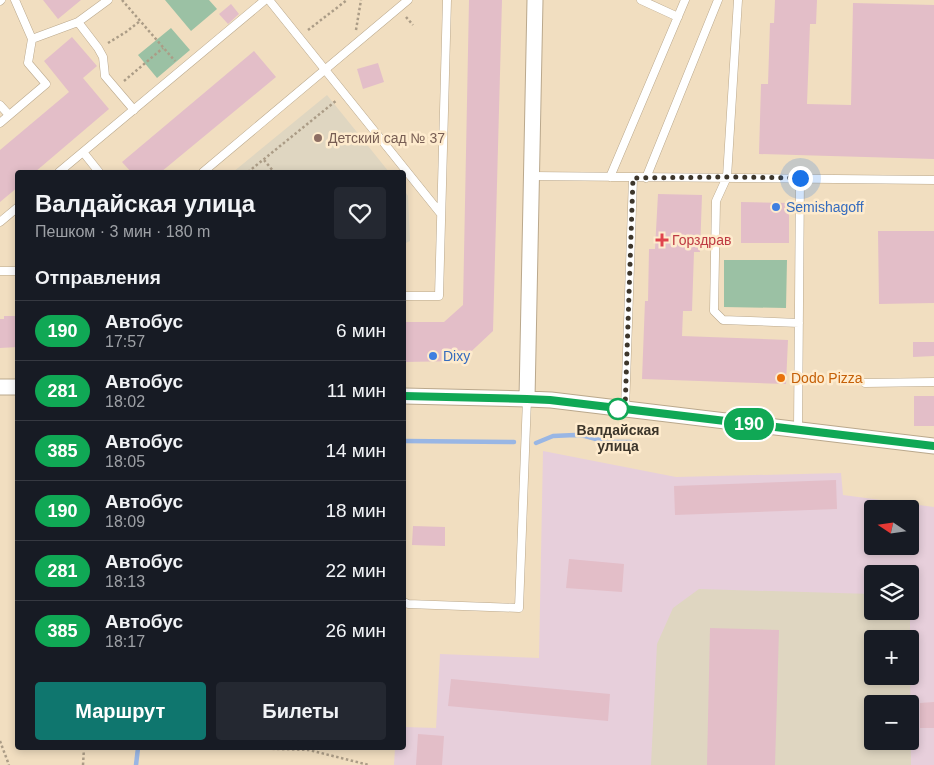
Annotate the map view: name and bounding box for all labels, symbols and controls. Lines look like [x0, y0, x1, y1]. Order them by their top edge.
place label: Детский сад № 37 [328, 130, 445, 146]
marker: Детский сад № 37 [312, 132, 324, 144]
your location [788, 166, 813, 191]
button: heart [334, 187, 386, 239]
text: Валдайская улица [35, 190, 255, 217]
place label: Semishagoff [786, 199, 864, 215]
marker: Semishagoff [770, 201, 782, 213]
text: Пешком · 3 мин · 180 m [35, 223, 210, 240]
place label: Горздрав [672, 232, 731, 248]
marker: Горздрав [656, 234, 668, 246]
text: Отправления [35, 267, 161, 288]
text: Автобус [105, 311, 183, 332]
text: 6 мин [336, 320, 386, 341]
text: 190 [47, 321, 78, 341]
text: 17:57 [105, 333, 145, 350]
place label: Dixy [443, 348, 470, 364]
marker: Dixy [427, 350, 439, 362]
place label: Dodo Pizza [791, 370, 863, 386]
text: Автобус [105, 371, 183, 392]
marker: Dodo Pizza [775, 372, 787, 384]
text: 11 мин [327, 380, 386, 401]
text: 281 [47, 381, 78, 401]
text: 18:02 [105, 393, 145, 410]
marker: Валдайская улица [607, 398, 629, 420]
line badge: 190 [720, 408, 778, 440]
text: 190 [734, 414, 764, 434]
place label: Валдайская улица [577, 422, 659, 454]
text: Автобус [105, 431, 183, 452]
text: 14 мин [325, 440, 386, 461]
text: 385 [47, 441, 78, 461]
text: 18:05 [105, 453, 145, 470]
text: Автобус [105, 491, 183, 512]
text: 18 мин [325, 500, 386, 521]
north arrow [864, 500, 919, 555]
map controls [864, 500, 919, 750]
text: 190 [47, 501, 78, 521]
text: 18:09 [105, 513, 145, 530]
text: Автобус [105, 551, 183, 572]
text: 22 мин [325, 560, 386, 581]
text: 281 [47, 561, 78, 581]
button: layers [864, 565, 919, 620]
text: 18:13 [105, 573, 145, 590]
text: Автобус [105, 611, 183, 632]
text: 26 мин [325, 620, 386, 641]
text: 385 [47, 621, 78, 641]
button: + [864, 630, 919, 685]
text: 18:17 [105, 633, 145, 650]
button: Маршрут [35, 682, 206, 740]
button: Билеты [216, 682, 386, 740]
button: − [864, 695, 919, 750]

